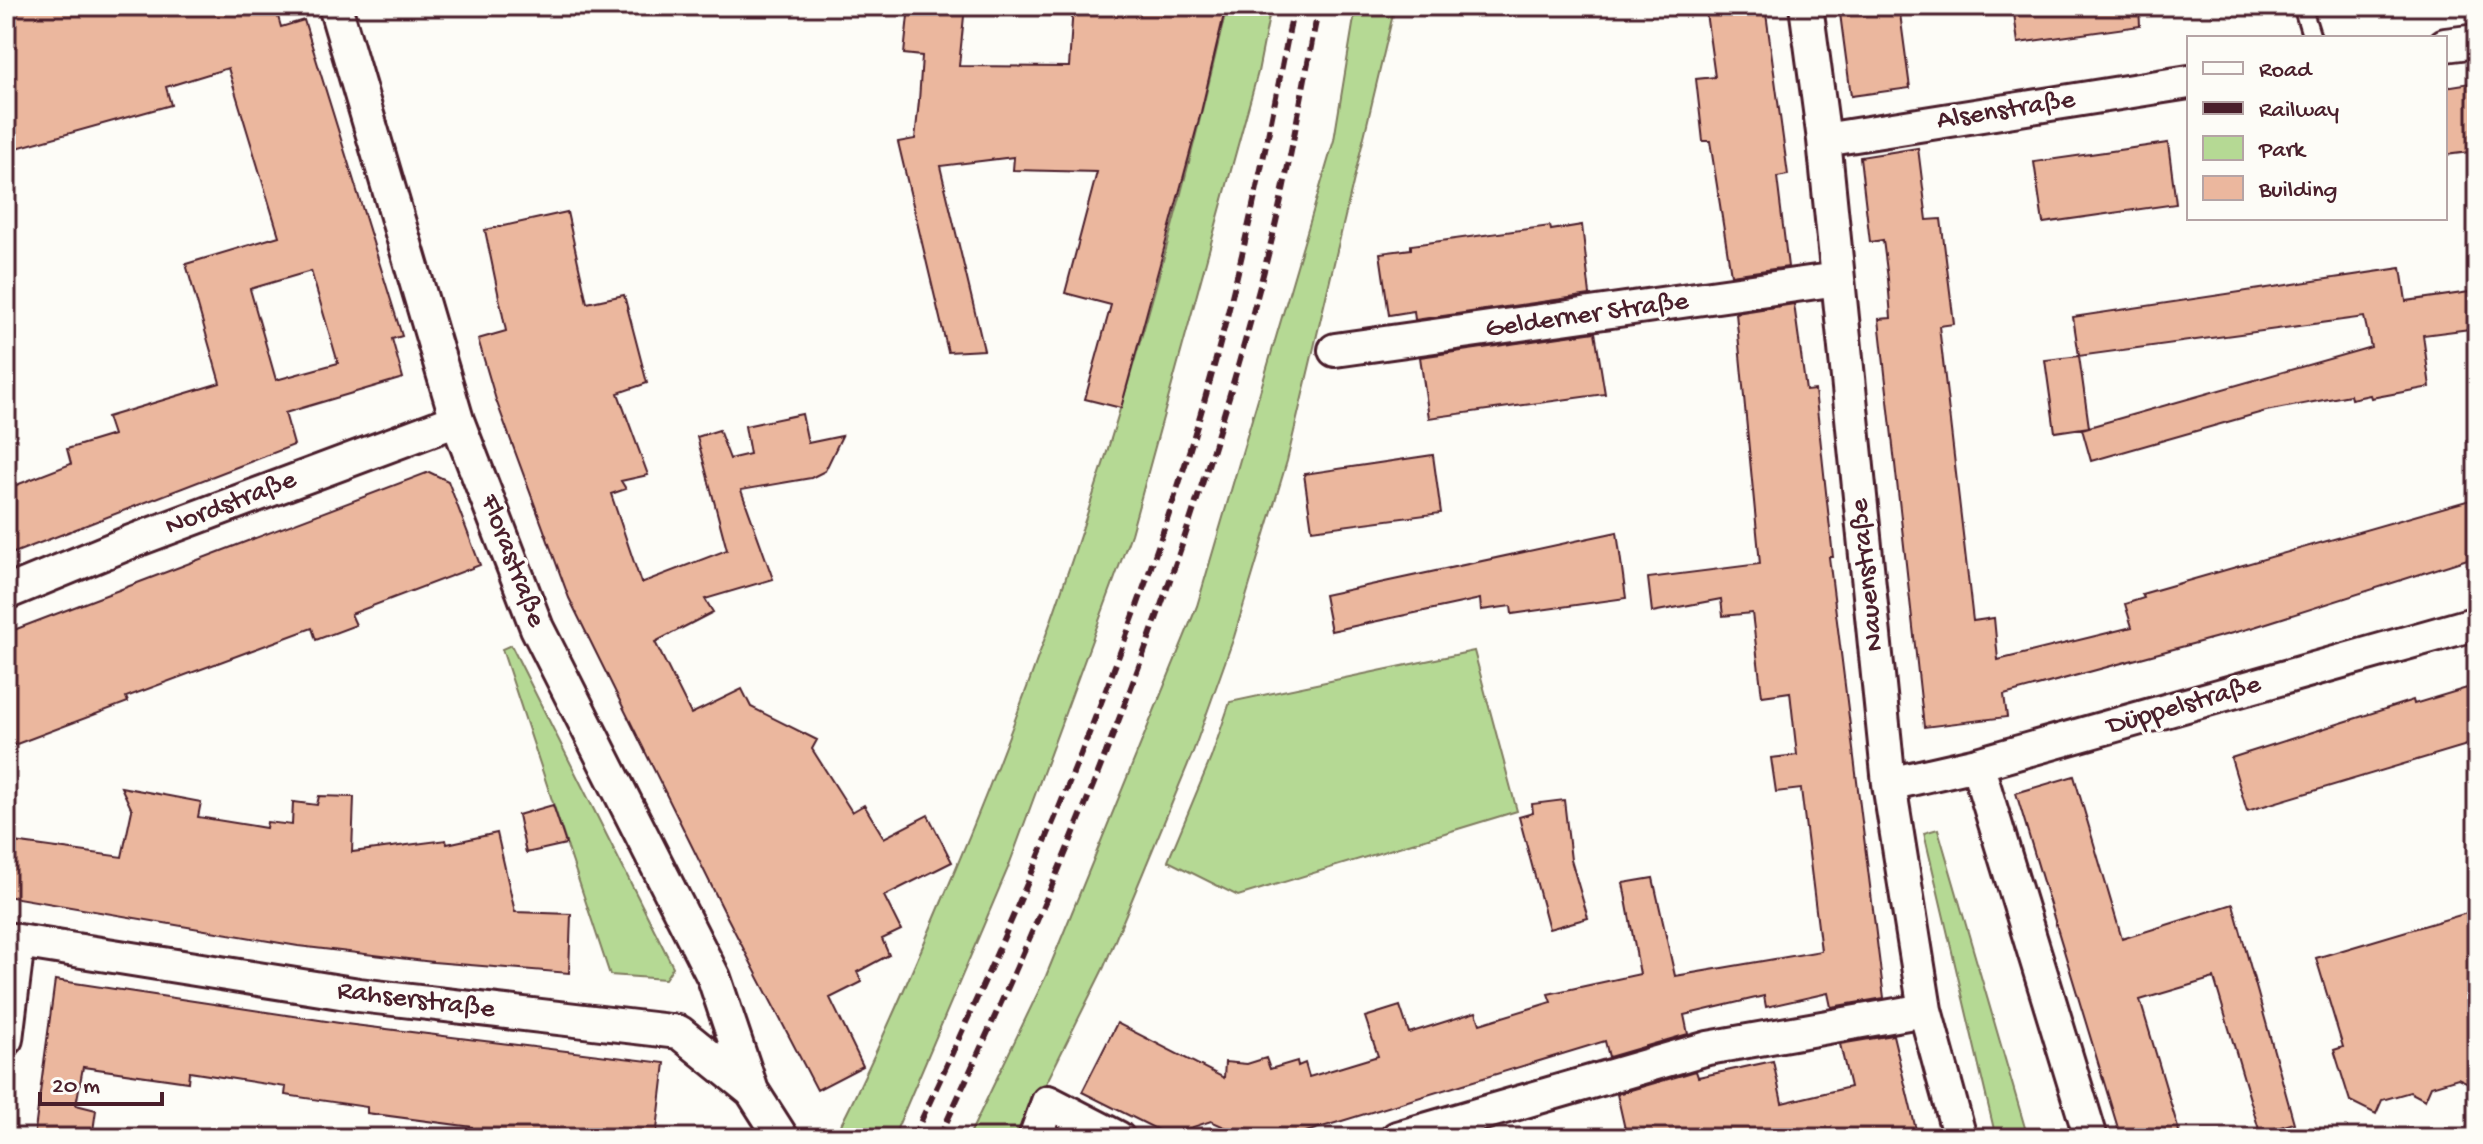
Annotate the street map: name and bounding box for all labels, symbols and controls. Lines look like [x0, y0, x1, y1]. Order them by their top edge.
legend [2187, 36, 2447, 220]
text: Road [2259, 57, 2313, 86]
street label: Alsenstraße [1935, 84, 2078, 138]
text: Railway [2259, 97, 2339, 126]
text: Park [2258, 137, 2307, 166]
text: Building [2258, 177, 2337, 206]
street label: Gelderner Straße [1483, 285, 1691, 347]
street label: Nordstraße [161, 464, 302, 544]
street label: Florastraße [471, 489, 553, 632]
street label: Nauenstraße [1844, 496, 1892, 653]
street label: Düppelstraße [2101, 668, 2265, 744]
street label: Rahserstraße [335, 975, 497, 1027]
scale bar [40, 1056, 162, 1106]
text: 20 m [52, 1073, 100, 1102]

